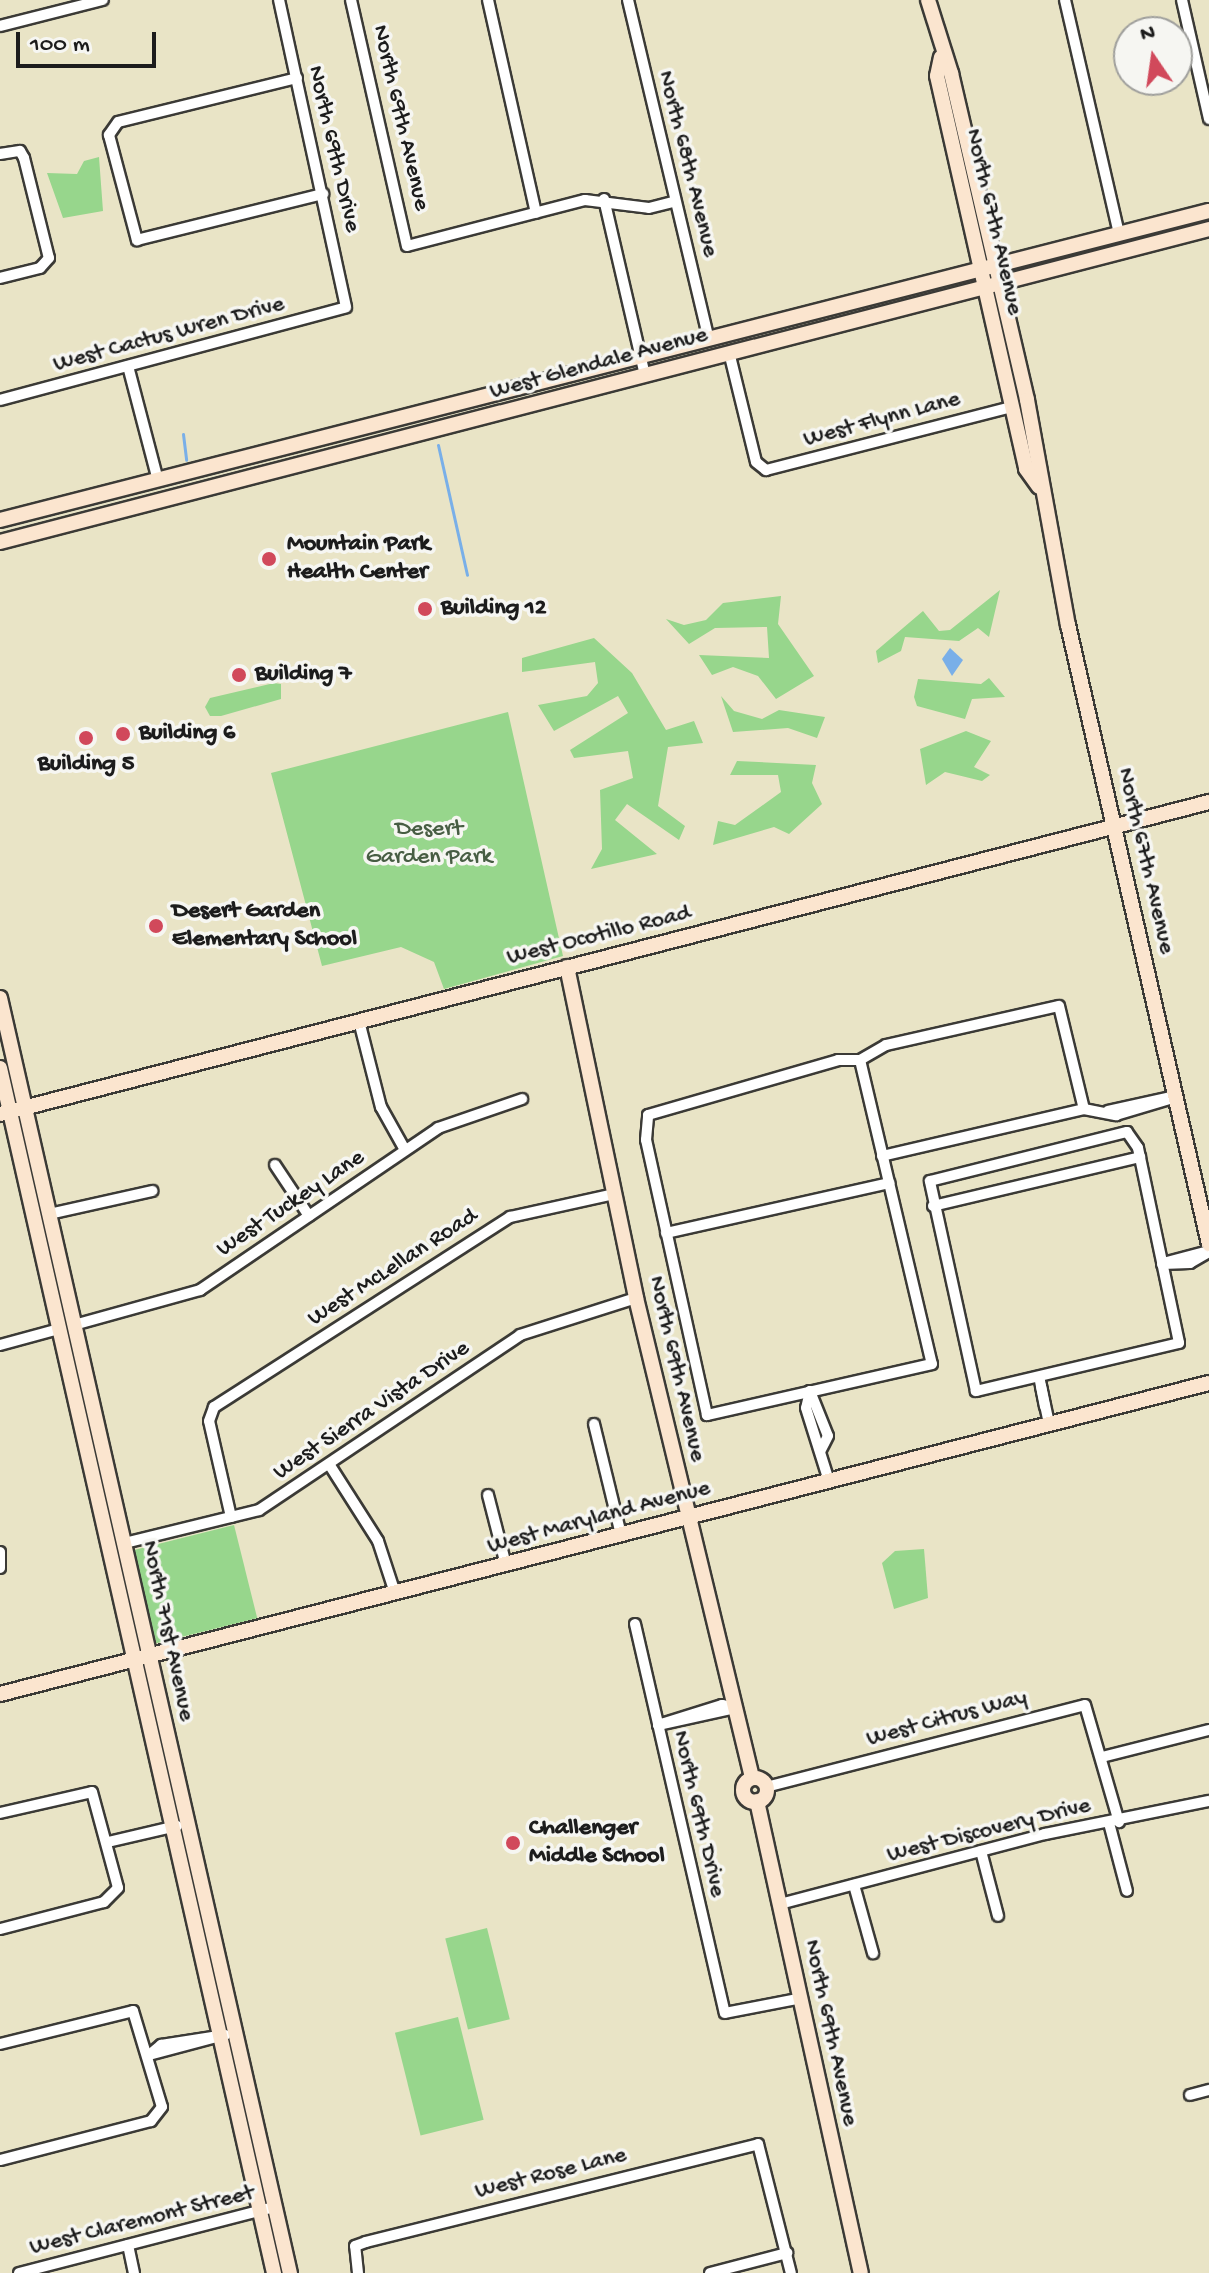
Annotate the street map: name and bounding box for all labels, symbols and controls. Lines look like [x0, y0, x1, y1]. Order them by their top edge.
scale bar [20, 16, 160, 66]
north arrow [1113, 16, 1193, 96]
text: N [1138, 20, 1158, 49]
street label: North 69th Avenue [365, 22, 435, 214]
text: 100 m [30, 31, 90, 60]
street label: North 69th Drive [300, 63, 366, 235]
street label: North 68th Avenue [650, 68, 724, 260]
street label: North 67th Avenue [958, 126, 1028, 318]
street label: West Cactus Wren Drive [50, 290, 288, 380]
street label: West Glendale Avenue [487, 321, 711, 407]
street label: West Flynn Lane [801, 385, 963, 455]
place label: Mountain Park Health Center [287, 531, 430, 587]
marker: Mountain Park Health Center [258, 548, 280, 570]
place label: Building 12 [441, 595, 546, 623]
marker: Building 12 [416, 600, 434, 618]
place label: Building 7 [255, 661, 352, 689]
marker: Building 7 [230, 666, 248, 684]
place label: Building 6 [139, 720, 235, 748]
marker: Building 6 [114, 725, 132, 743]
marker: Building 5 [77, 729, 95, 747]
place label: Building 5 [38, 751, 134, 779]
street label: North 67th Avenue [1110, 765, 1180, 957]
park label: Desert Garden Park [366, 816, 492, 872]
place label: Desert Garden Elementary School [172, 898, 357, 954]
street label: West Ocotillo Road [504, 899, 694, 973]
marker: Desert Garden Elementary School [147, 917, 165, 935]
street label: West Tuckey Lane [212, 1144, 370, 1264]
street label: West McLellan Road [303, 1202, 483, 1334]
street label: North 69th Avenue [641, 1273, 711, 1465]
street label: West Sierra Vista Drive [268, 1335, 476, 1487]
street label: West Maryland Avenue [485, 1474, 713, 1562]
street label: North 71st Avenue [134, 1538, 200, 1724]
street label: West Citrus Way [864, 1684, 1030, 1754]
street label: North 69th Drive [665, 1728, 731, 1900]
street label: West Discovery Drive [884, 1792, 1094, 1870]
place label: Challenger Middle School [529, 1815, 665, 1871]
marker: Challenger Middle School [504, 1834, 522, 1852]
street label: North 69th Avenue [796, 1937, 864, 2129]
street label: West Rose Lane [472, 2141, 630, 2207]
street label: West Claremont Street [27, 2179, 257, 2263]

